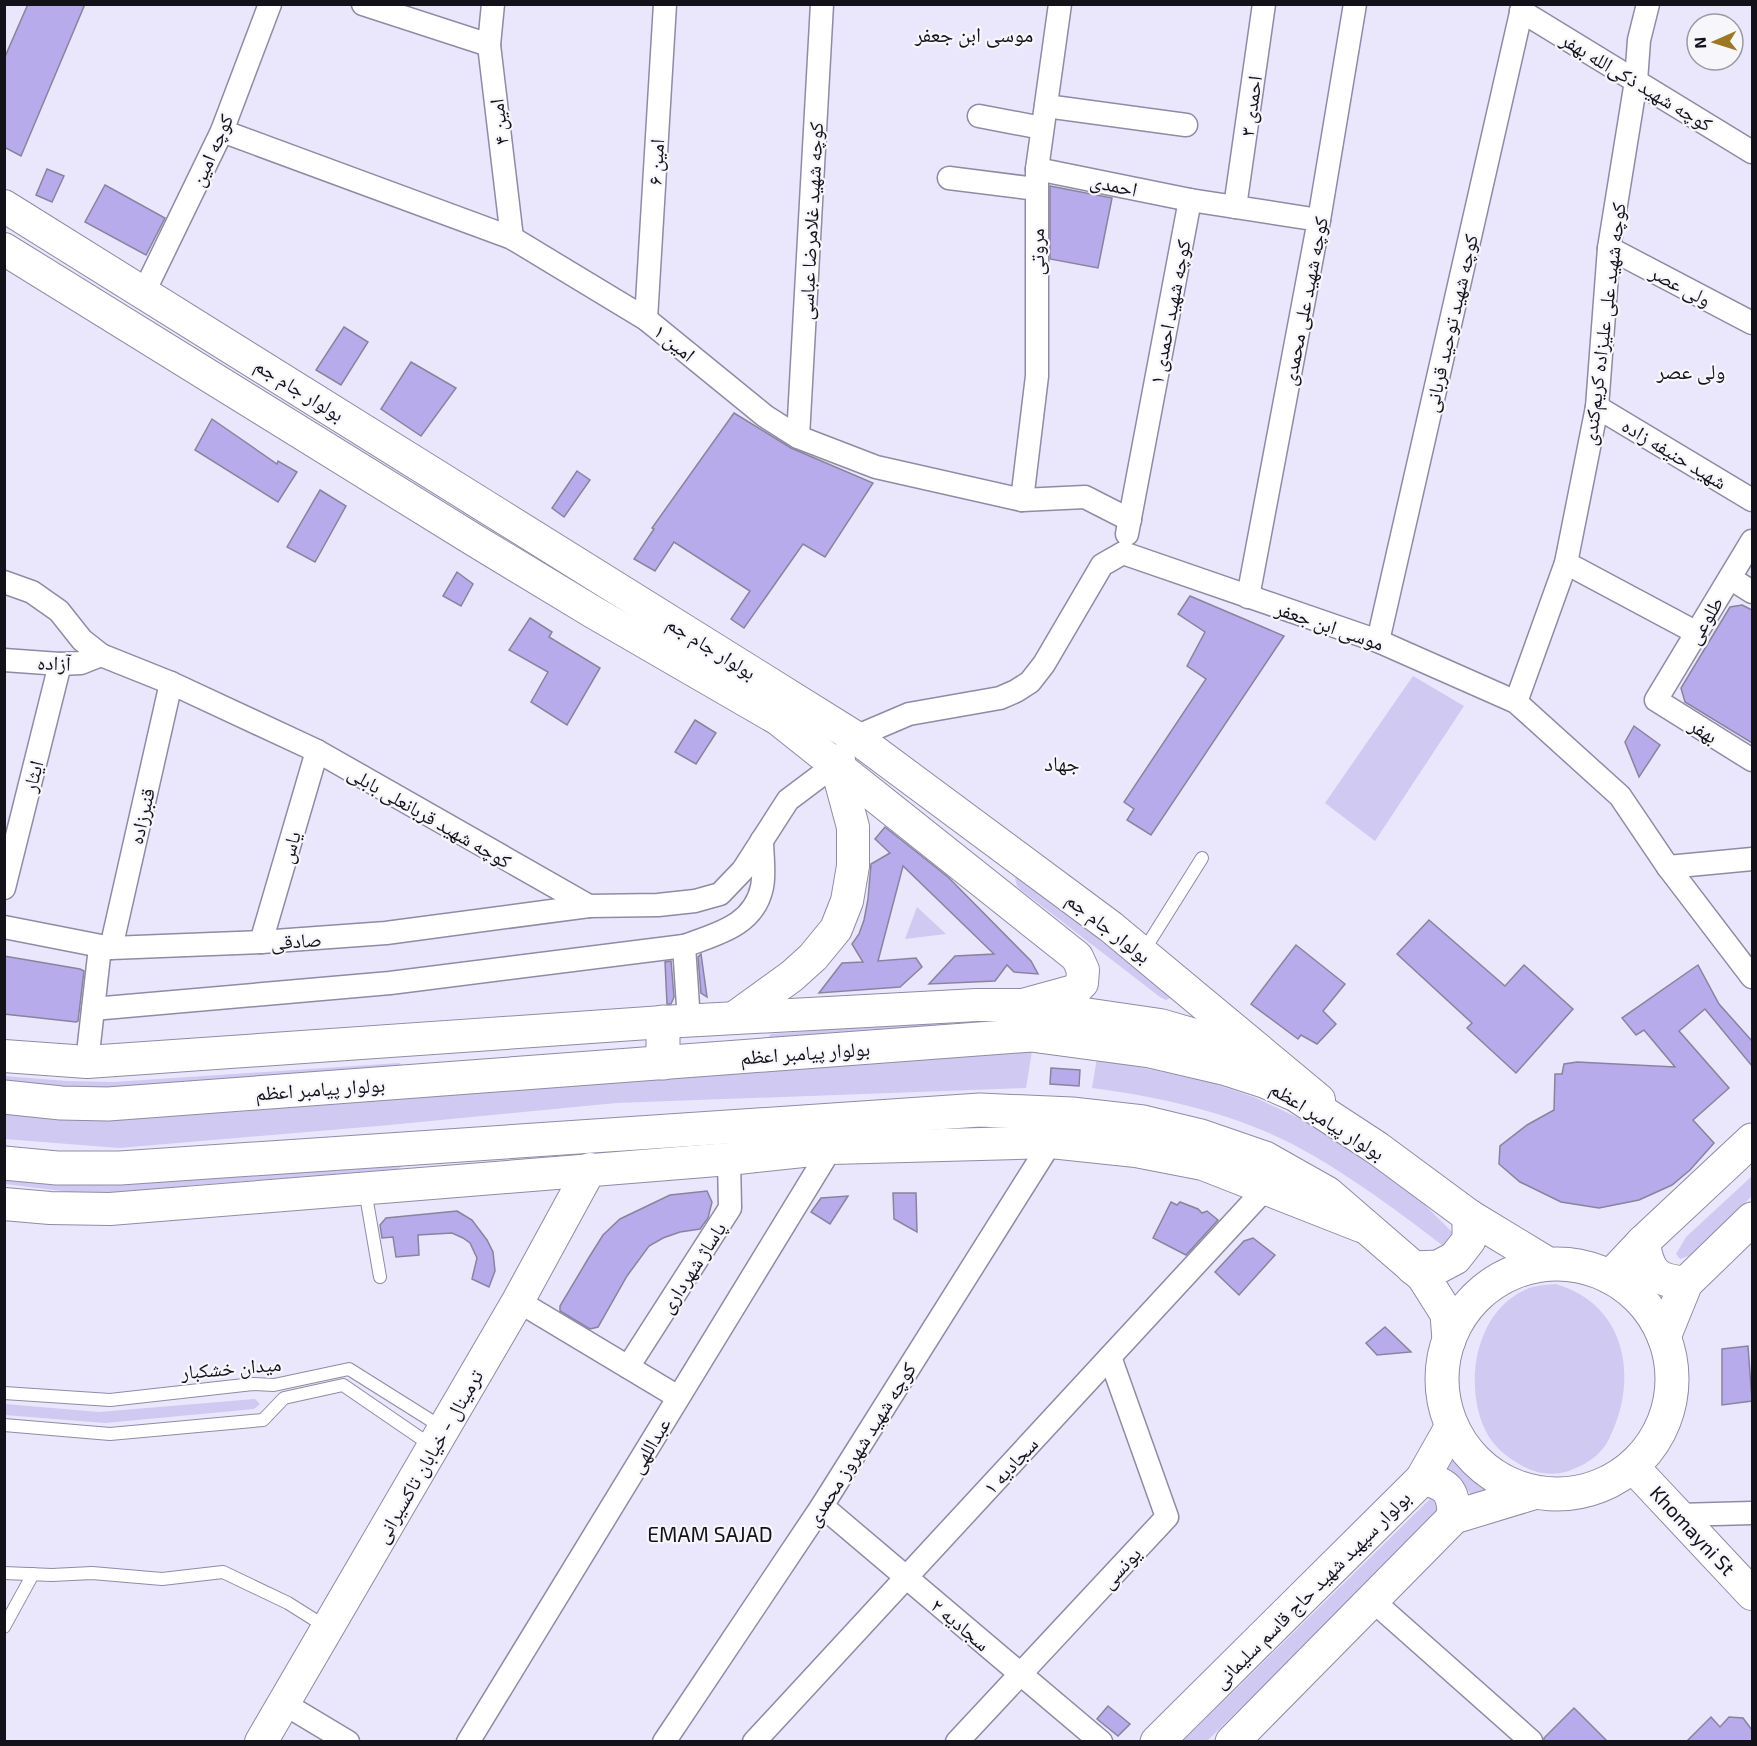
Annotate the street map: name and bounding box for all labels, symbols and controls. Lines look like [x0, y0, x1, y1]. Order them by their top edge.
north arrow [1685, 12, 1745, 72]
district label: موسی ابن جعفر [914, 21, 1033, 48]
street label: کوچه شهید ذکی‌الله بهفر [1556, 26, 1717, 137]
text: N [1690, 37, 1709, 49]
street label: احمدی ۳ [1234, 74, 1267, 138]
street label: امین ۴ [483, 97, 514, 146]
street label: کوچه امین [184, 110, 238, 190]
street label: کوچه شهید غلامرضا عباسی [793, 121, 828, 321]
street label: امین ۶ [642, 138, 669, 186]
street label: احمدی [1088, 167, 1140, 202]
street label: کوچه شهید علی علیزاده کریم‌کندی [1576, 201, 1633, 447]
street label: کوچه شهید علی محمدی [1276, 215, 1333, 388]
street label: مروتی [1024, 228, 1049, 276]
street label: کوچه شهید توحید قربانی [1418, 232, 1483, 415]
street label: کوچه شهید احمدی ۱ [1143, 238, 1196, 387]
street label: ولی عصر [1645, 259, 1716, 312]
street label: امین ۱ [649, 318, 701, 367]
street label: بولوار جام جم [249, 352, 349, 428]
district label: ولی عصر [1656, 358, 1725, 385]
street label: شهید حنیفه زاده [1618, 412, 1732, 494]
street label: طلوعی [1681, 592, 1728, 649]
street label: موسی ابن جعفر [1271, 595, 1387, 656]
street label: بولوار جام جم [661, 610, 761, 686]
street label: آزاده [37, 649, 72, 675]
street label: بهفر [1684, 712, 1723, 749]
district label: جهاد [1044, 750, 1080, 776]
street label: ایثار [16, 758, 48, 795]
street label: کوچه شهید قربانعلی بابلی [344, 760, 516, 873]
street label: قنبرزاده [123, 785, 160, 847]
street label: یاس [273, 828, 306, 866]
street label: بولوار جام جم [1060, 887, 1156, 970]
street label: صادقی [270, 926, 322, 955]
street label: بولوار پیامبر اعظم [739, 1035, 871, 1071]
street label: بولوار پیامبر اعظم [254, 1071, 386, 1107]
street label: بولوار پیامبر اعظم [1265, 1075, 1389, 1167]
street label: پاساژ شهرداری [654, 1217, 731, 1318]
street label: میدان خشکبار [179, 1351, 282, 1384]
street label: کوچه شهید شهروز محمدی [800, 1358, 921, 1531]
street label: ترمینال - خیابان تاکسیرانی [368, 1365, 488, 1548]
street label: عبداللهی [623, 1413, 676, 1478]
street label: سجادیه ۱ [978, 1432, 1043, 1499]
street label: Khomayni St [1645, 1480, 1741, 1580]
street label: بولوار سپهبد شهید حاج قاسم سلیمانی [1207, 1485, 1417, 1695]
district label: EMAM SAJAD [647, 1521, 773, 1546]
street label: یونسی [1095, 1541, 1146, 1594]
street label: سجادیه ۲ [927, 1593, 995, 1656]

